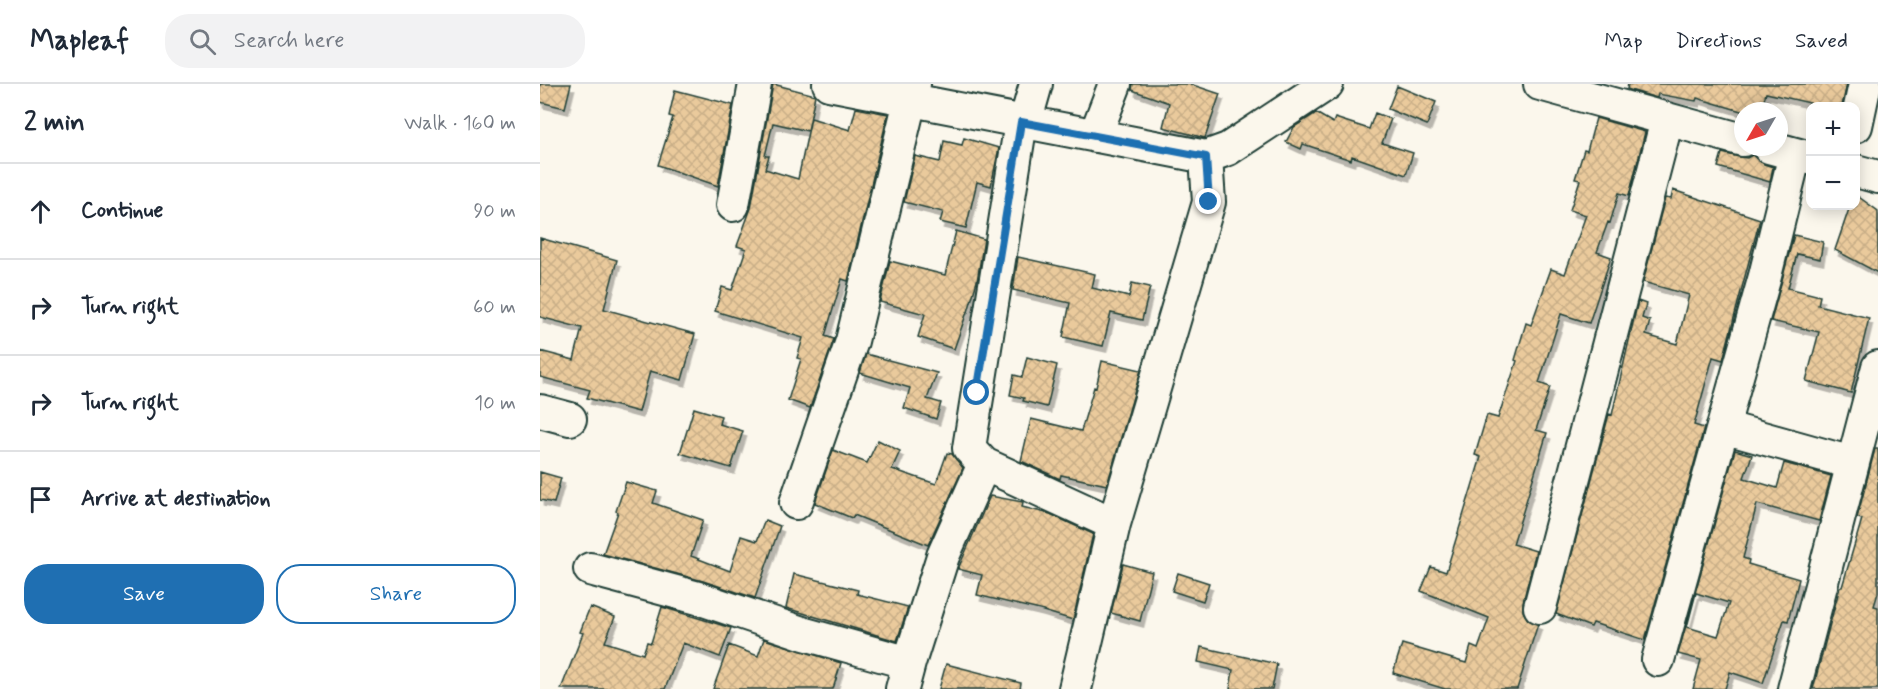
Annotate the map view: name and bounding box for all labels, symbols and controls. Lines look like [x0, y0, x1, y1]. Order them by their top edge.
search box [165, 14, 585, 68]
text: Mapleaf [30, 23, 129, 60]
icon: search [186, 25, 219, 58]
text: Search here [234, 27, 344, 55]
text: Map [1604, 27, 1643, 55]
text: Directions [1676, 27, 1762, 55]
text: Saved [1795, 27, 1848, 55]
north arrow [1734, 102, 1788, 156]
map controls [1806, 102, 1860, 210]
button: + [1806, 102, 1860, 156]
text: 2 min [24, 106, 85, 140]
text: Walk · 160 m [404, 110, 516, 137]
button: − [1806, 156, 1860, 210]
route end [1195, 188, 1221, 214]
icon: ahead [24, 195, 57, 228]
text: Continue [81, 197, 163, 225]
text: 90 m [473, 198, 516, 225]
icon: right [24, 291, 57, 324]
text: Turn right [81, 293, 179, 321]
text: 60 m [473, 294, 516, 321]
route start [963, 379, 989, 405]
icon: right [24, 387, 57, 420]
text: Turn right [81, 389, 179, 417]
text: 10 m [474, 390, 516, 417]
icon: arrive [24, 483, 57, 516]
text: Arrive at destination [81, 485, 271, 513]
button: Save [24, 564, 264, 624]
button: Share [276, 564, 516, 624]

